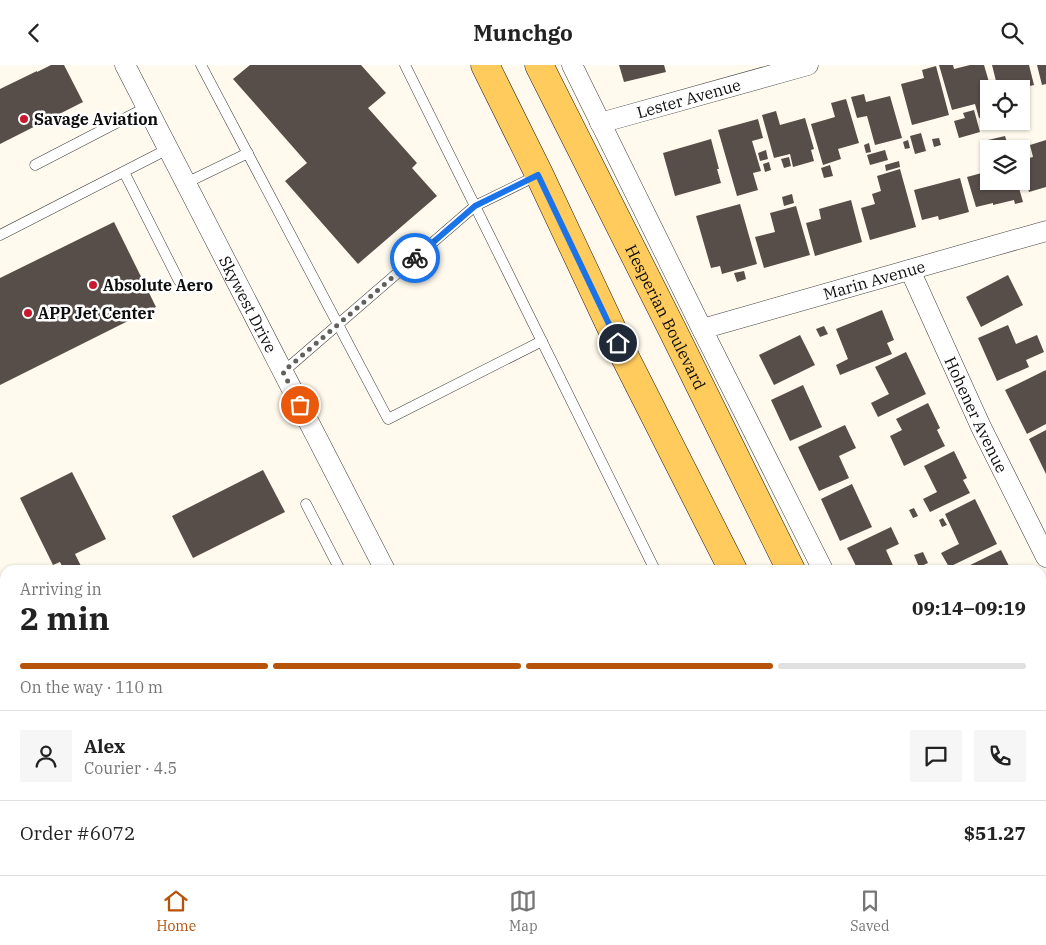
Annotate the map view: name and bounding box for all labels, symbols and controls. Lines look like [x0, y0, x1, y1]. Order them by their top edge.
text: Munchgo [473, 18, 573, 47]
icon: back [20, 19, 48, 47]
icon: search [998, 19, 1026, 47]
street label: Lester Avenue [634, 74, 743, 122]
map controls [980, 80, 1030, 190]
button: locate [980, 80, 1030, 130]
place label: Savage Aviation [34, 109, 159, 129]
marker: Savage Aviation [18, 113, 30, 125]
button: layers [980, 140, 1030, 190]
courier [390, 233, 440, 283]
street label: Hesperian Boulevard [621, 241, 710, 393]
icon: bike [401, 244, 429, 272]
street label: Skywest Drive [215, 252, 281, 356]
street label: Marin Avenue [821, 256, 927, 304]
place label: Absolute Aero [103, 275, 213, 295]
marker: Absolute Aero [87, 279, 99, 291]
place label: APP Jet Center [38, 303, 155, 323]
marker: APP Jet Center [22, 307, 34, 319]
pin [597, 322, 639, 364]
icon: home [604, 329, 632, 357]
street label: Hohener Avenue [940, 353, 1012, 476]
pin [279, 384, 321, 426]
icon: bag [286, 391, 314, 419]
text: Arriving in [20, 579, 102, 599]
text: 09:14–09:19 [912, 596, 1026, 620]
text: 2 min [20, 597, 110, 639]
text: On the way · 110 m [20, 677, 163, 697]
button: person [20, 730, 72, 782]
button: chat [910, 730, 962, 782]
button: phone [974, 730, 1026, 782]
text: Alex [84, 734, 125, 758]
text: Courier · 4.5 [84, 758, 177, 778]
text: Order #6072 [20, 821, 135, 845]
text: $51.27 [964, 821, 1026, 845]
tab: Home [156, 887, 196, 935]
tab: Map [509, 887, 537, 935]
tab: Saved [850, 887, 890, 935]

